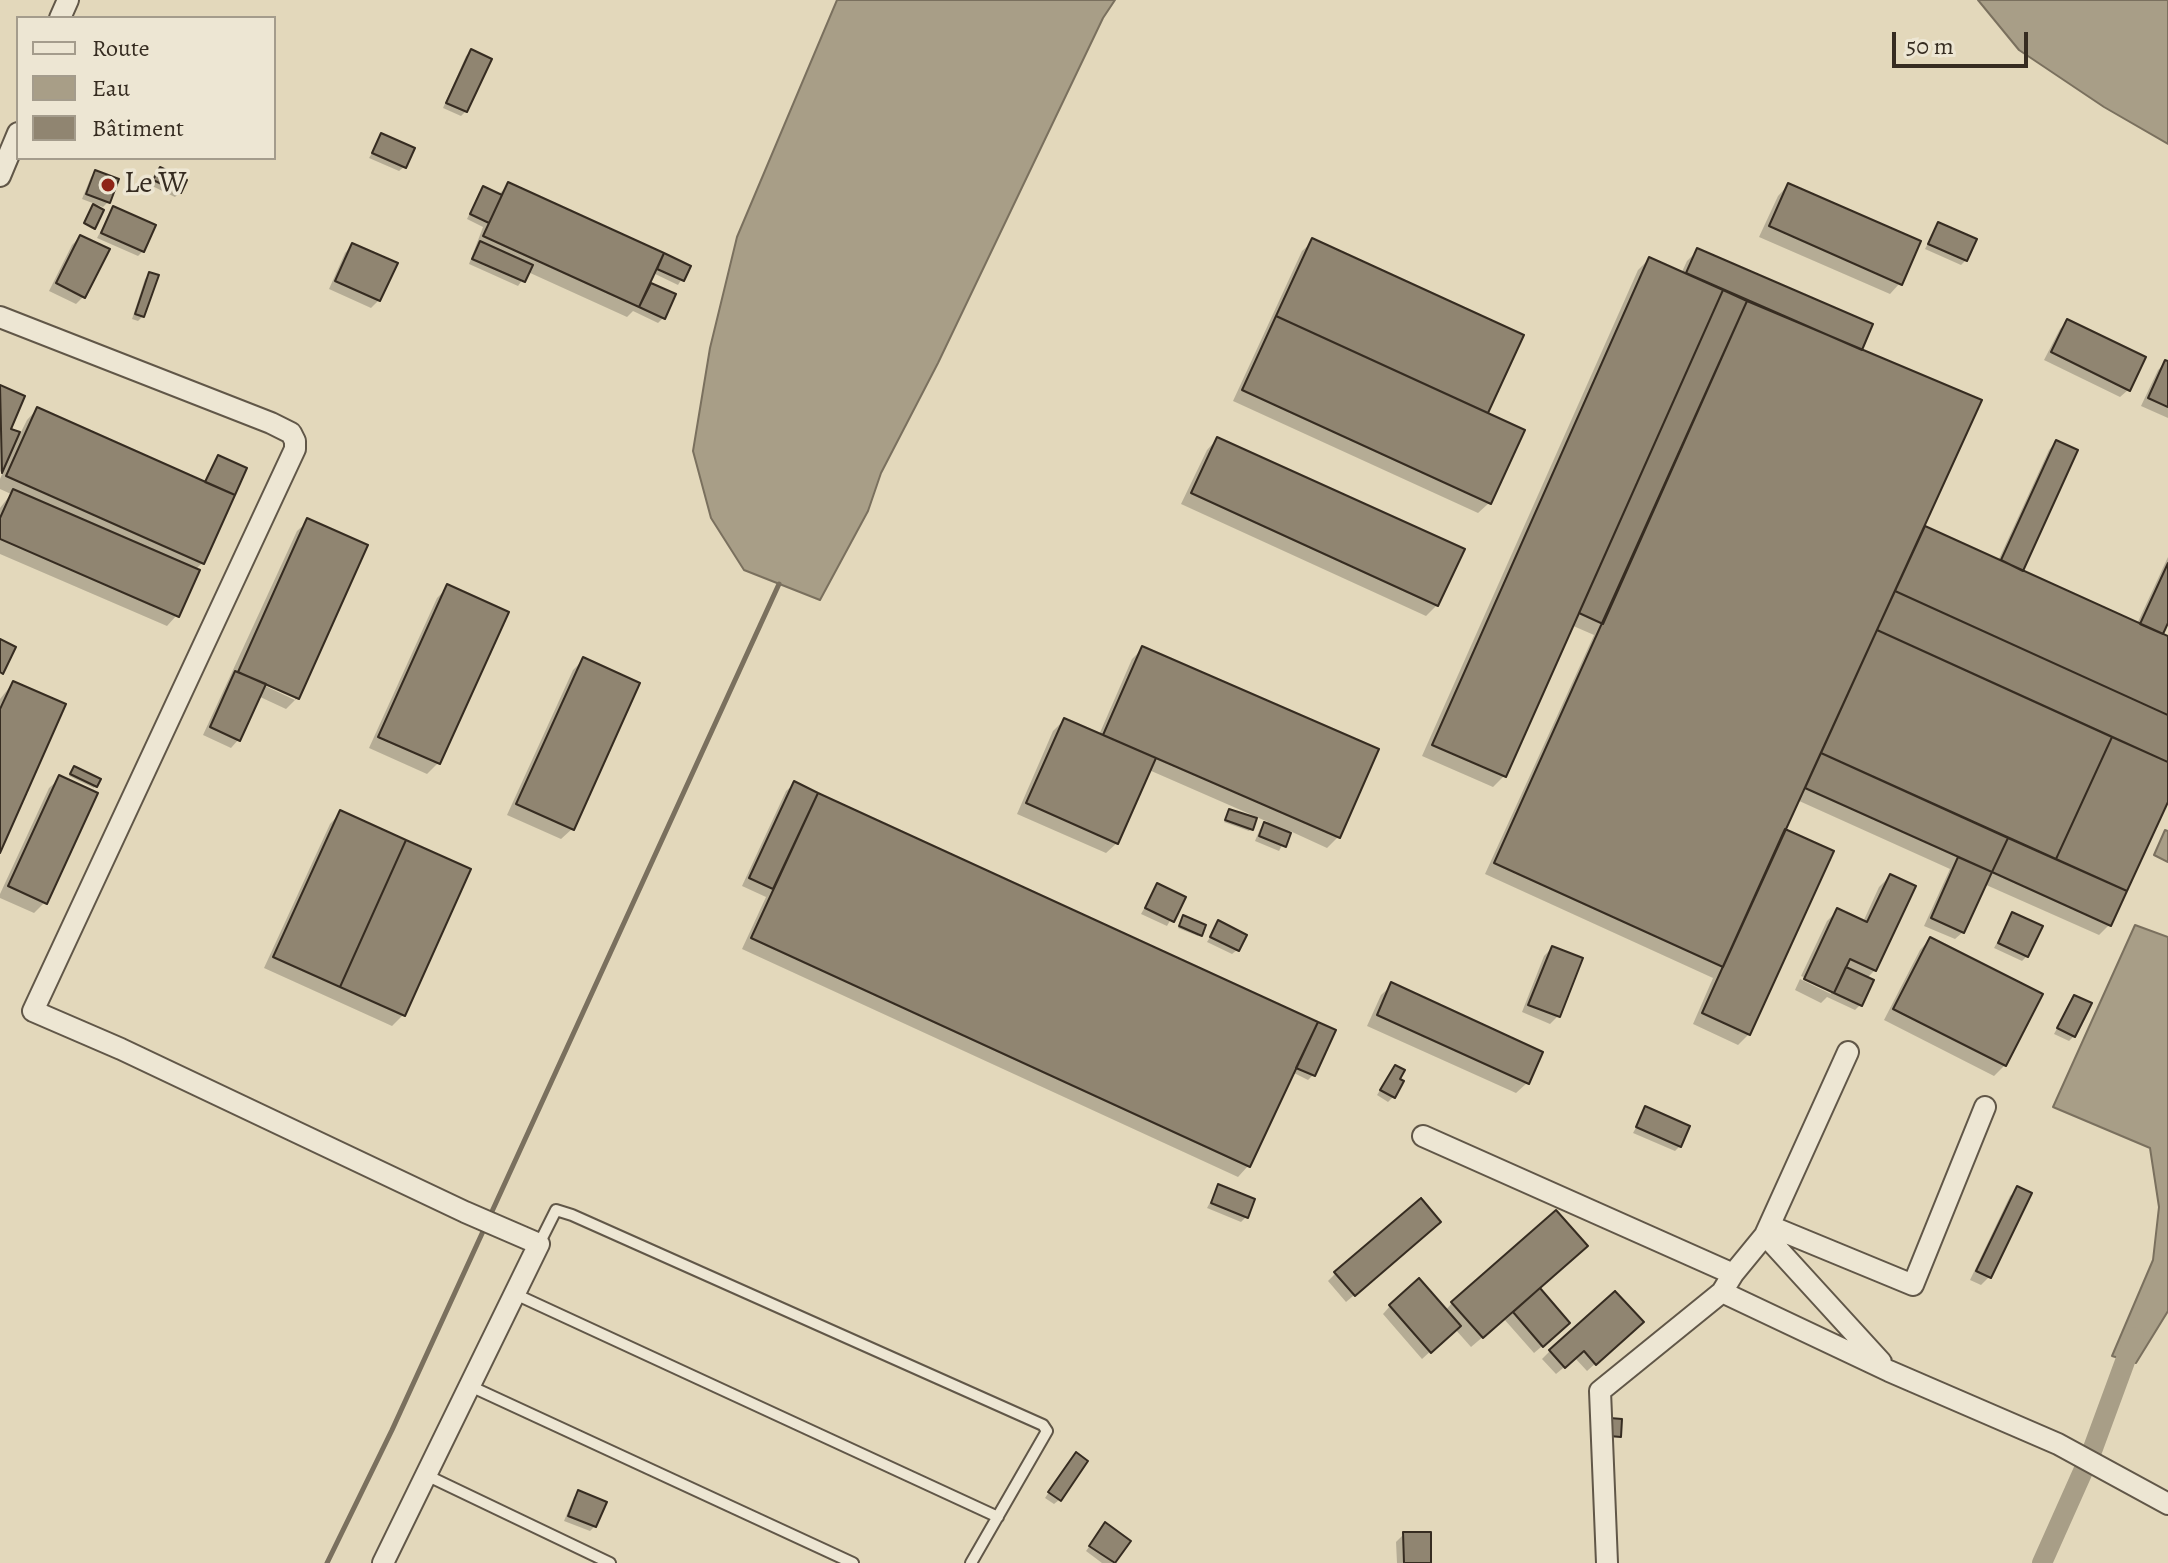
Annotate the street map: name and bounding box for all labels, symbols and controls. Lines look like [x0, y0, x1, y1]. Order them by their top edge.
legend [16, 16, 276, 160]
scale bar [1896, 16, 2032, 66]
text: 50 m [1906, 30, 1954, 62]
text: Route [92, 32, 150, 64]
text: Eau [92, 72, 130, 104]
text: Bâtiment [92, 112, 184, 144]
place label: Le W [124, 167, 187, 203]
marker: Le W [99, 176, 117, 194]

